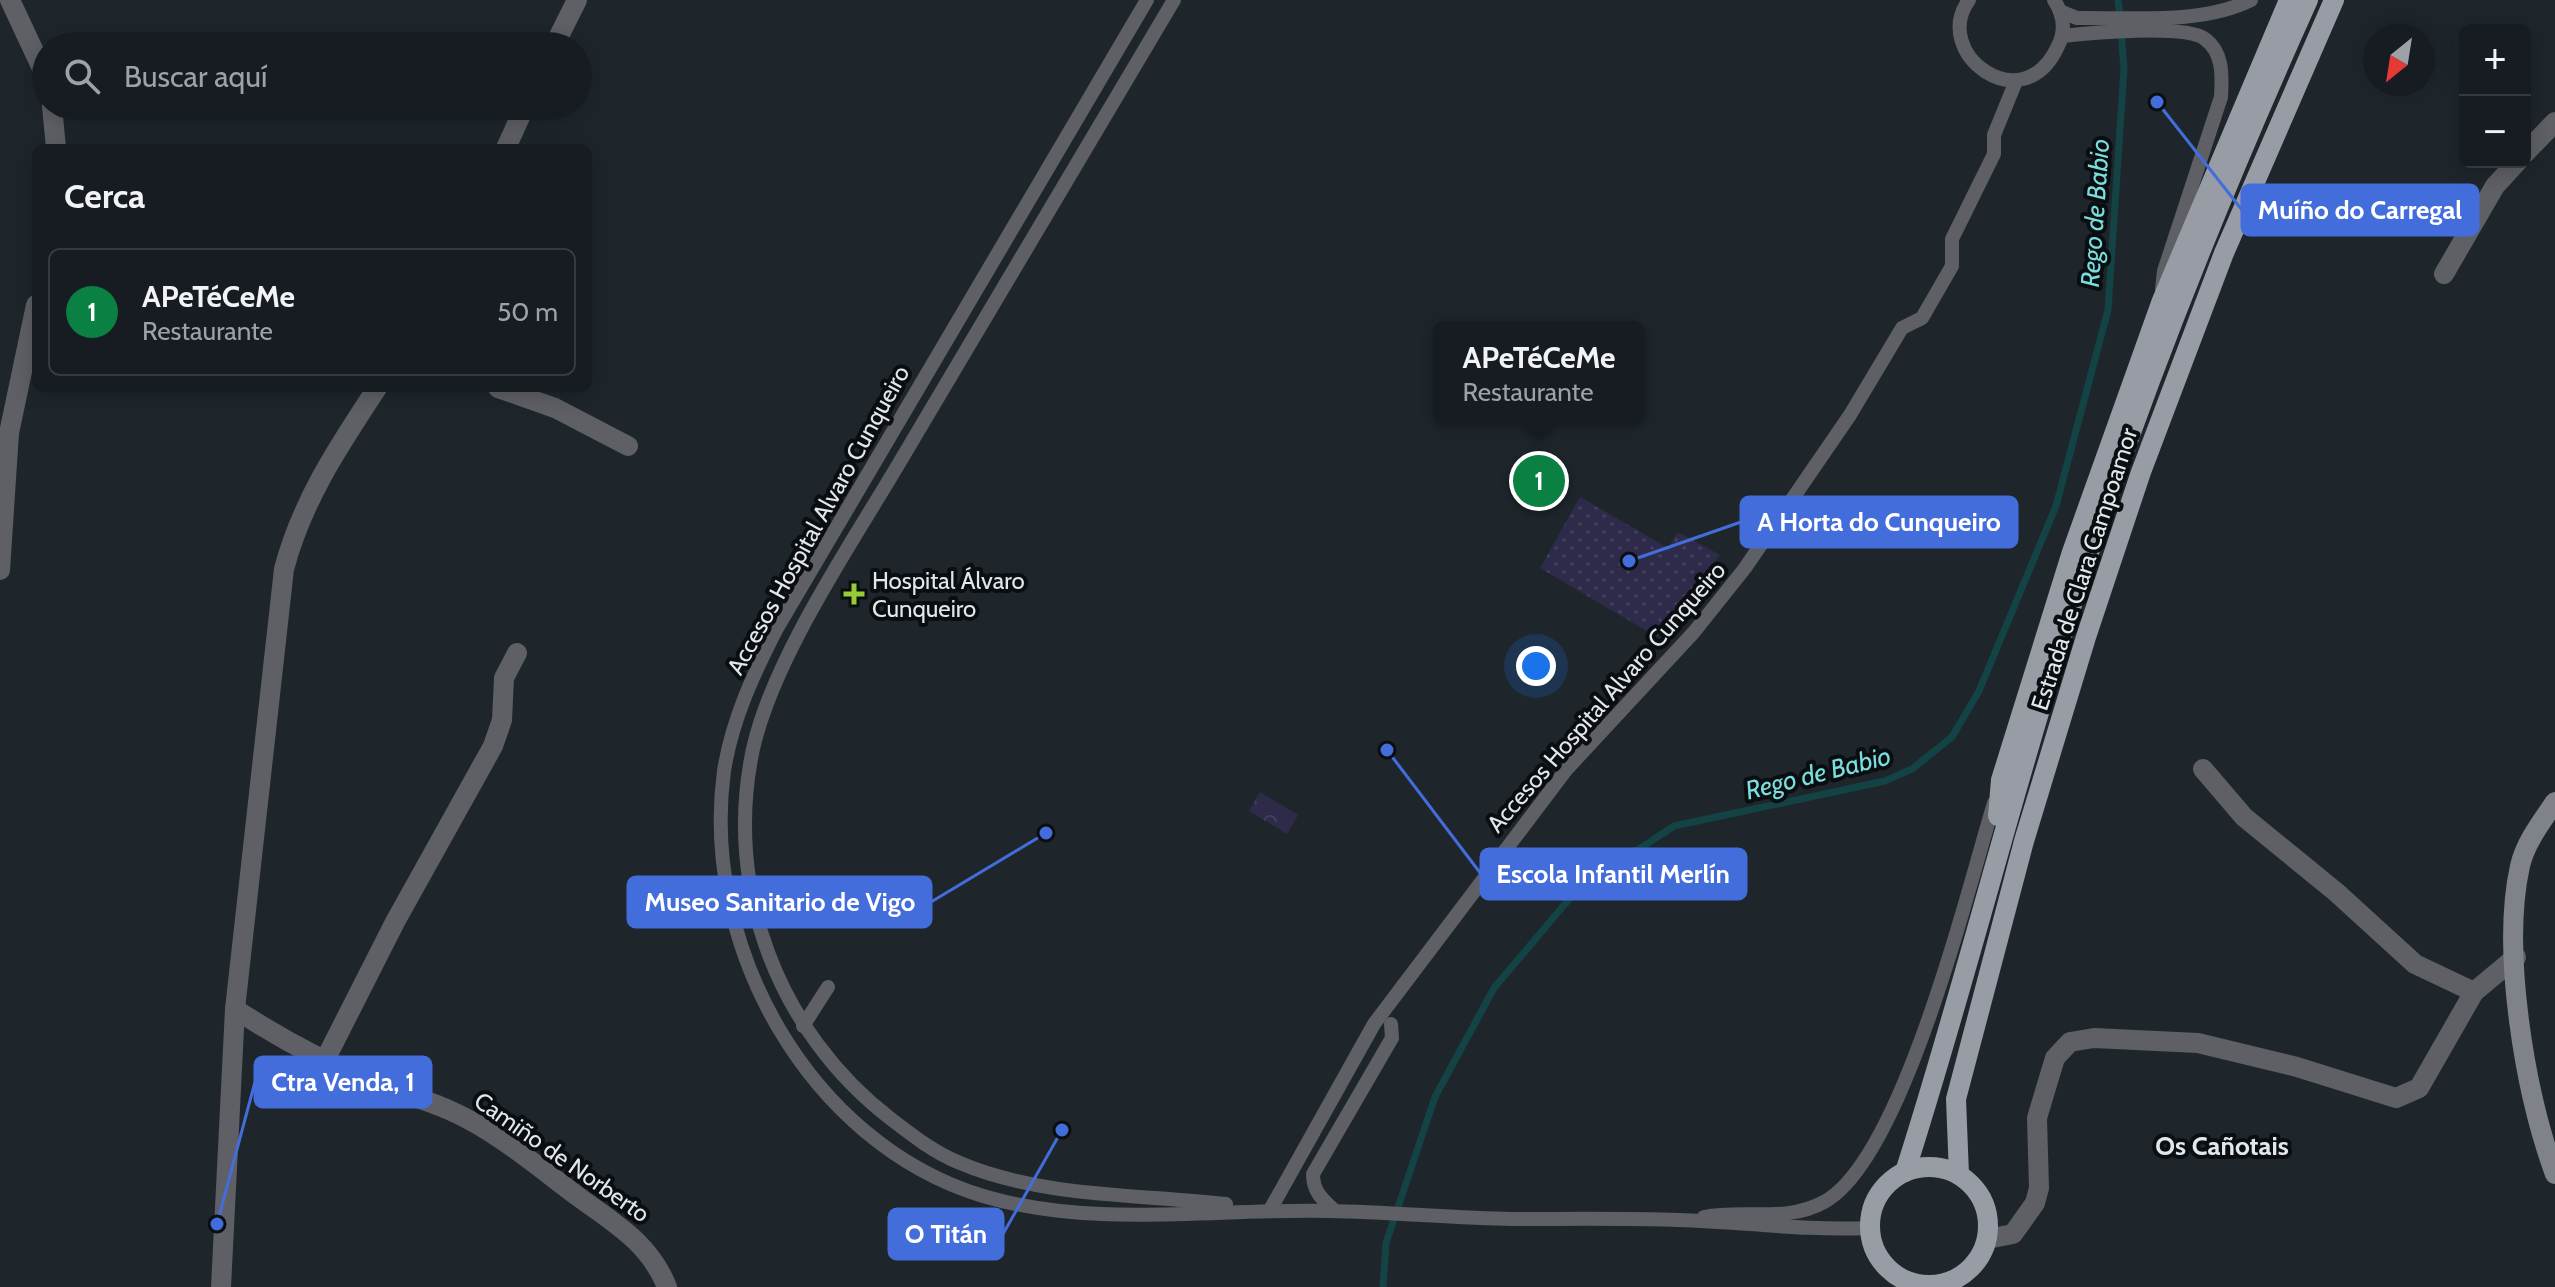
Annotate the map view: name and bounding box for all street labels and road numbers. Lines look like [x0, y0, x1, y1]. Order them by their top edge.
street label: Accesos Hospital Alvaro Cunqueiro [721, 360, 915, 680]
street label: Estrada de Clara Campoamor [2025, 424, 2143, 714]
street label: Accesos Hospital Alvaro Cunqueiro [1481, 556, 1731, 838]
street label: Camiño de Norberto [469, 1086, 655, 1228]

